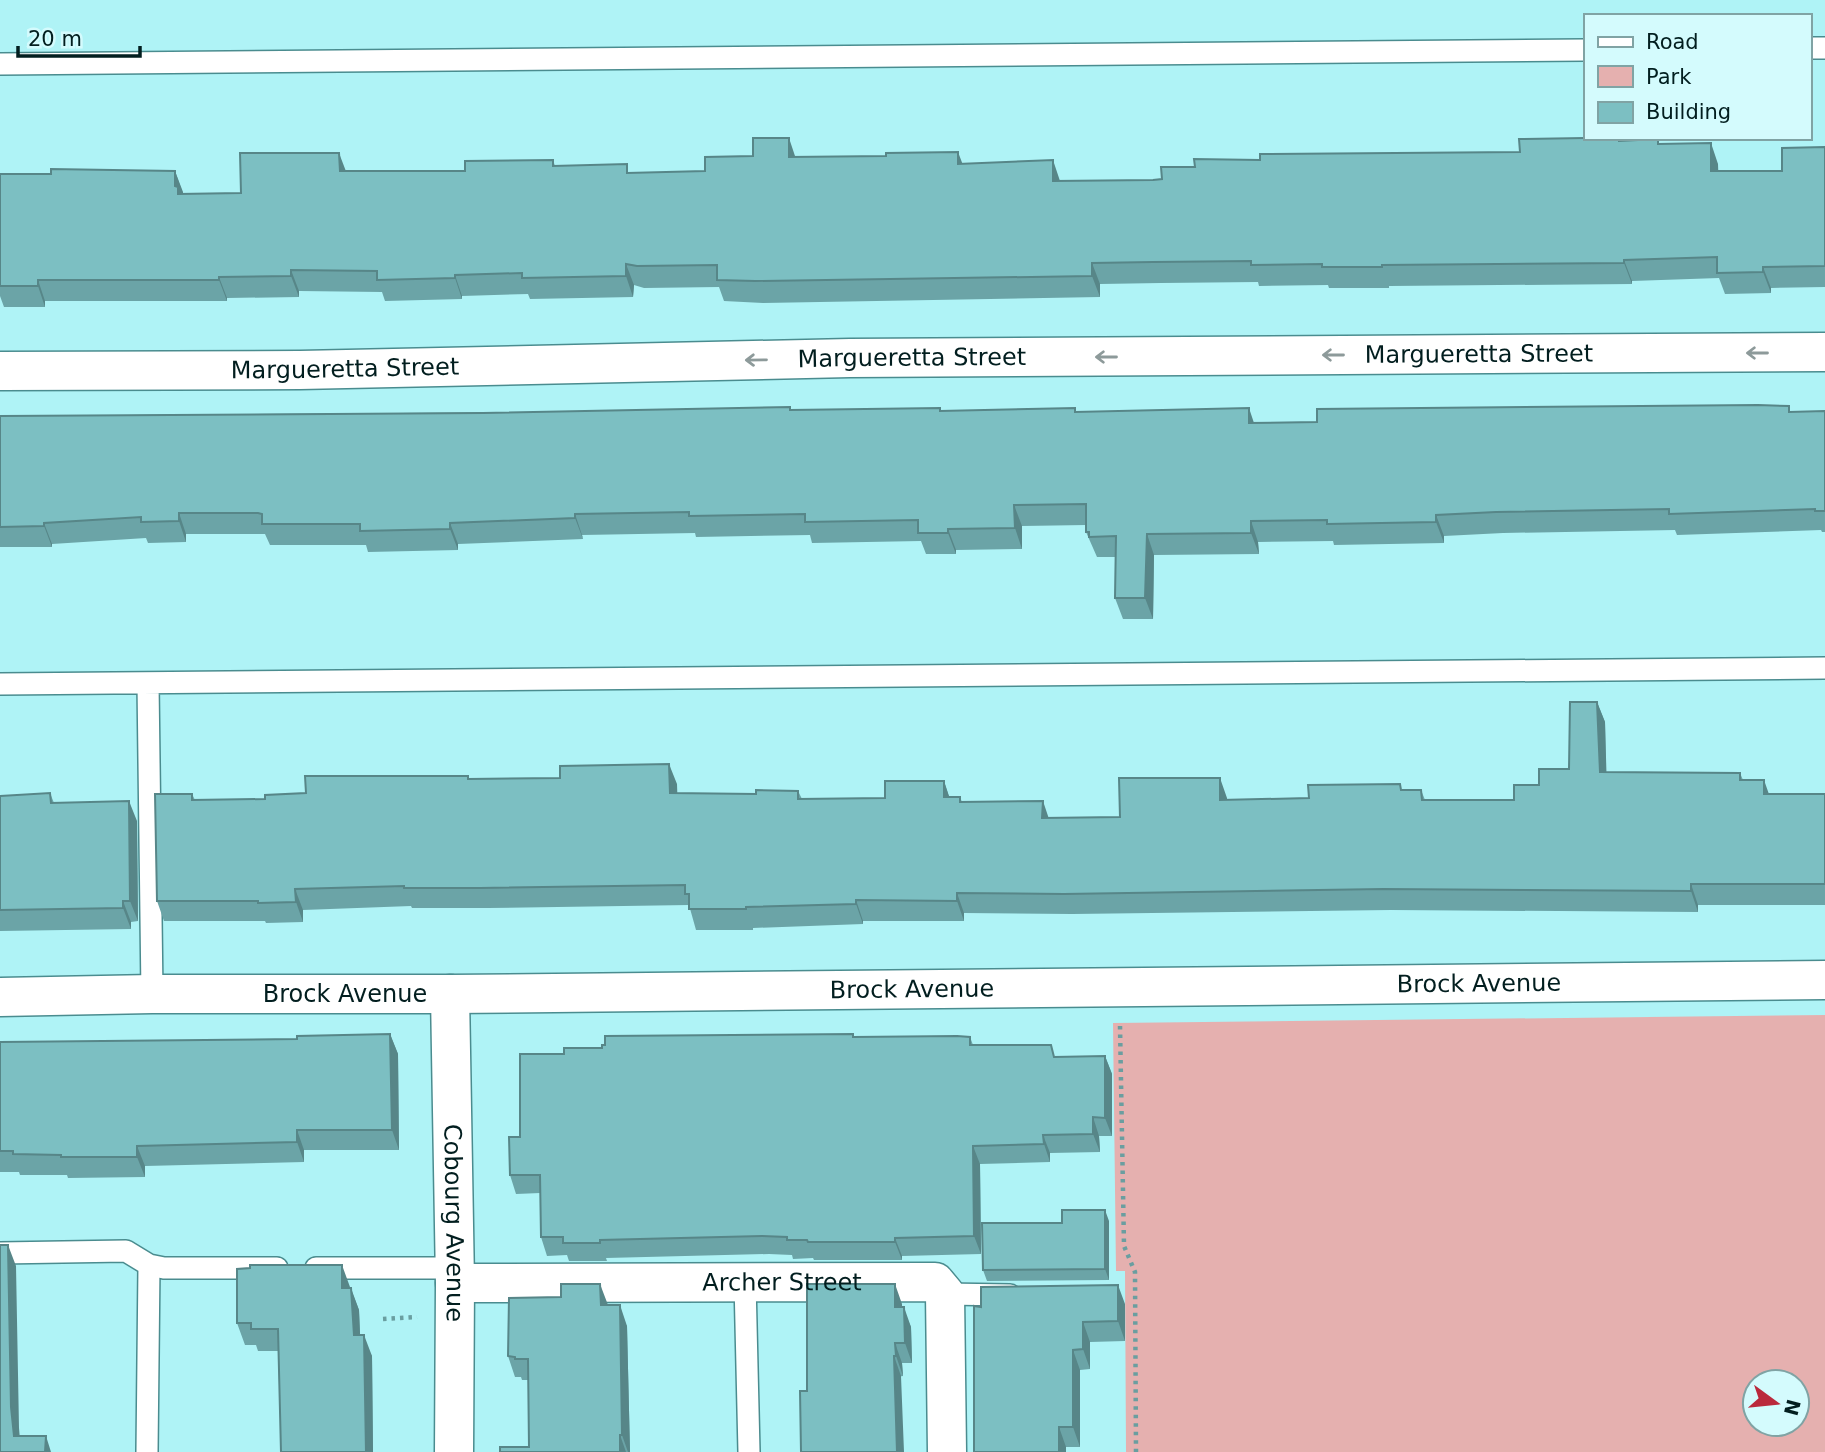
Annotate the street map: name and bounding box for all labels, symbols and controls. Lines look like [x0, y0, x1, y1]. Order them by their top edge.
scale bar [18, 14, 140, 58]
legend [1584, 14, 1811, 140]
text: 20 m [28, 27, 82, 51]
text: Road [1646, 30, 1699, 54]
text: Park [1646, 65, 1692, 89]
text: Building [1646, 100, 1731, 124]
street label: Margueretta Street [1365, 339, 1593, 369]
street label: Margueretta Street [797, 343, 1026, 373]
one-way arrow [1746, 346, 1769, 360]
one-way arrow [1322, 349, 1345, 362]
one-way arrow [1095, 350, 1118, 364]
street label: Margueretta Street [231, 353, 459, 384]
one-way arrow [745, 353, 768, 367]
street label: Brock Avenue [1397, 969, 1561, 998]
street label: Brock Avenue [830, 974, 994, 1004]
street label: Brock Avenue [263, 980, 427, 1008]
street label: Cobourg Avenue [438, 1124, 469, 1322]
street label: Archer Street [702, 1268, 862, 1296]
north arrow [1741, 1368, 1811, 1438]
text: N [1780, 1397, 1805, 1418]

